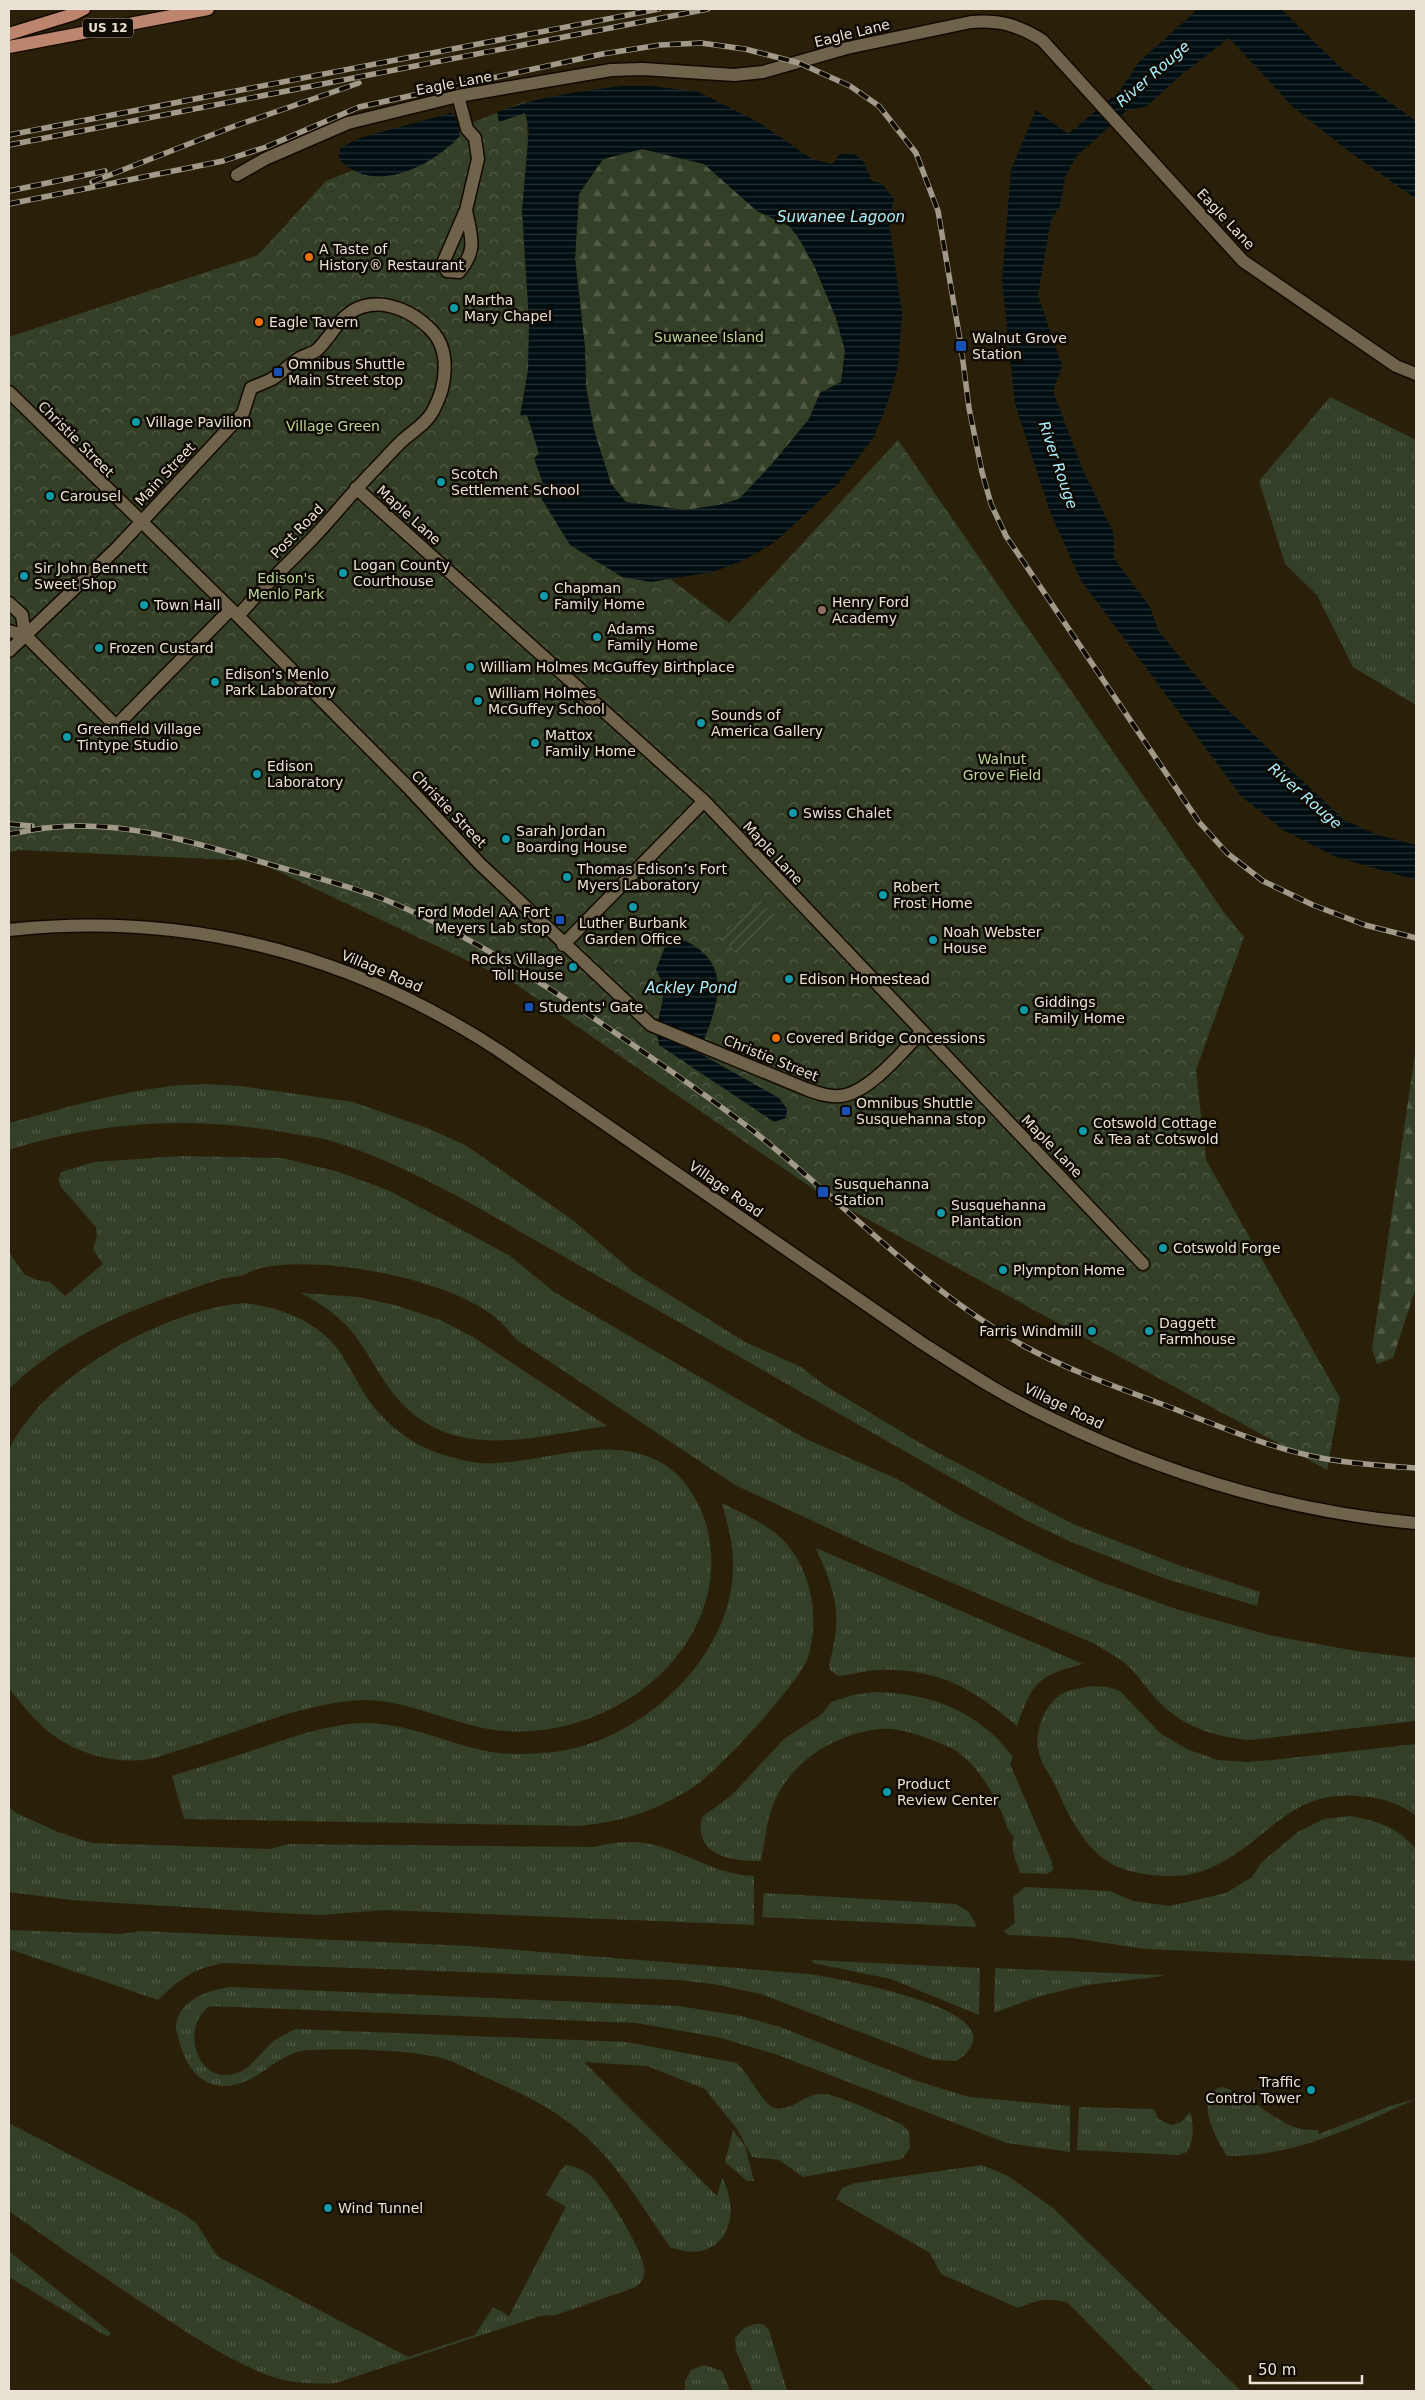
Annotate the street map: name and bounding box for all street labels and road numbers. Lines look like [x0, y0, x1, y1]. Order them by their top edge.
street label: Eagle Lane [813, 16, 891, 50]
road number: US 12 [83, 18, 133, 38]
street label: Eagle Lane [415, 68, 493, 98]
street label: Eagle Lane [1194, 185, 1258, 253]
street label: Christie Street [35, 398, 118, 481]
street label: Main Street [132, 439, 199, 509]
street label: Maple Lane [374, 482, 444, 548]
street label: Post Road [267, 501, 327, 561]
street label: Christie Street [408, 767, 490, 851]
street label: Maple Lane [740, 818, 806, 888]
street label: Village Road [339, 947, 425, 995]
street label: Christie Street [721, 1032, 821, 1084]
street label: Maple Lane [1018, 1112, 1086, 1180]
street label: Village Road [686, 1158, 766, 1220]
street label: Village Road [1022, 1380, 1106, 1432]

